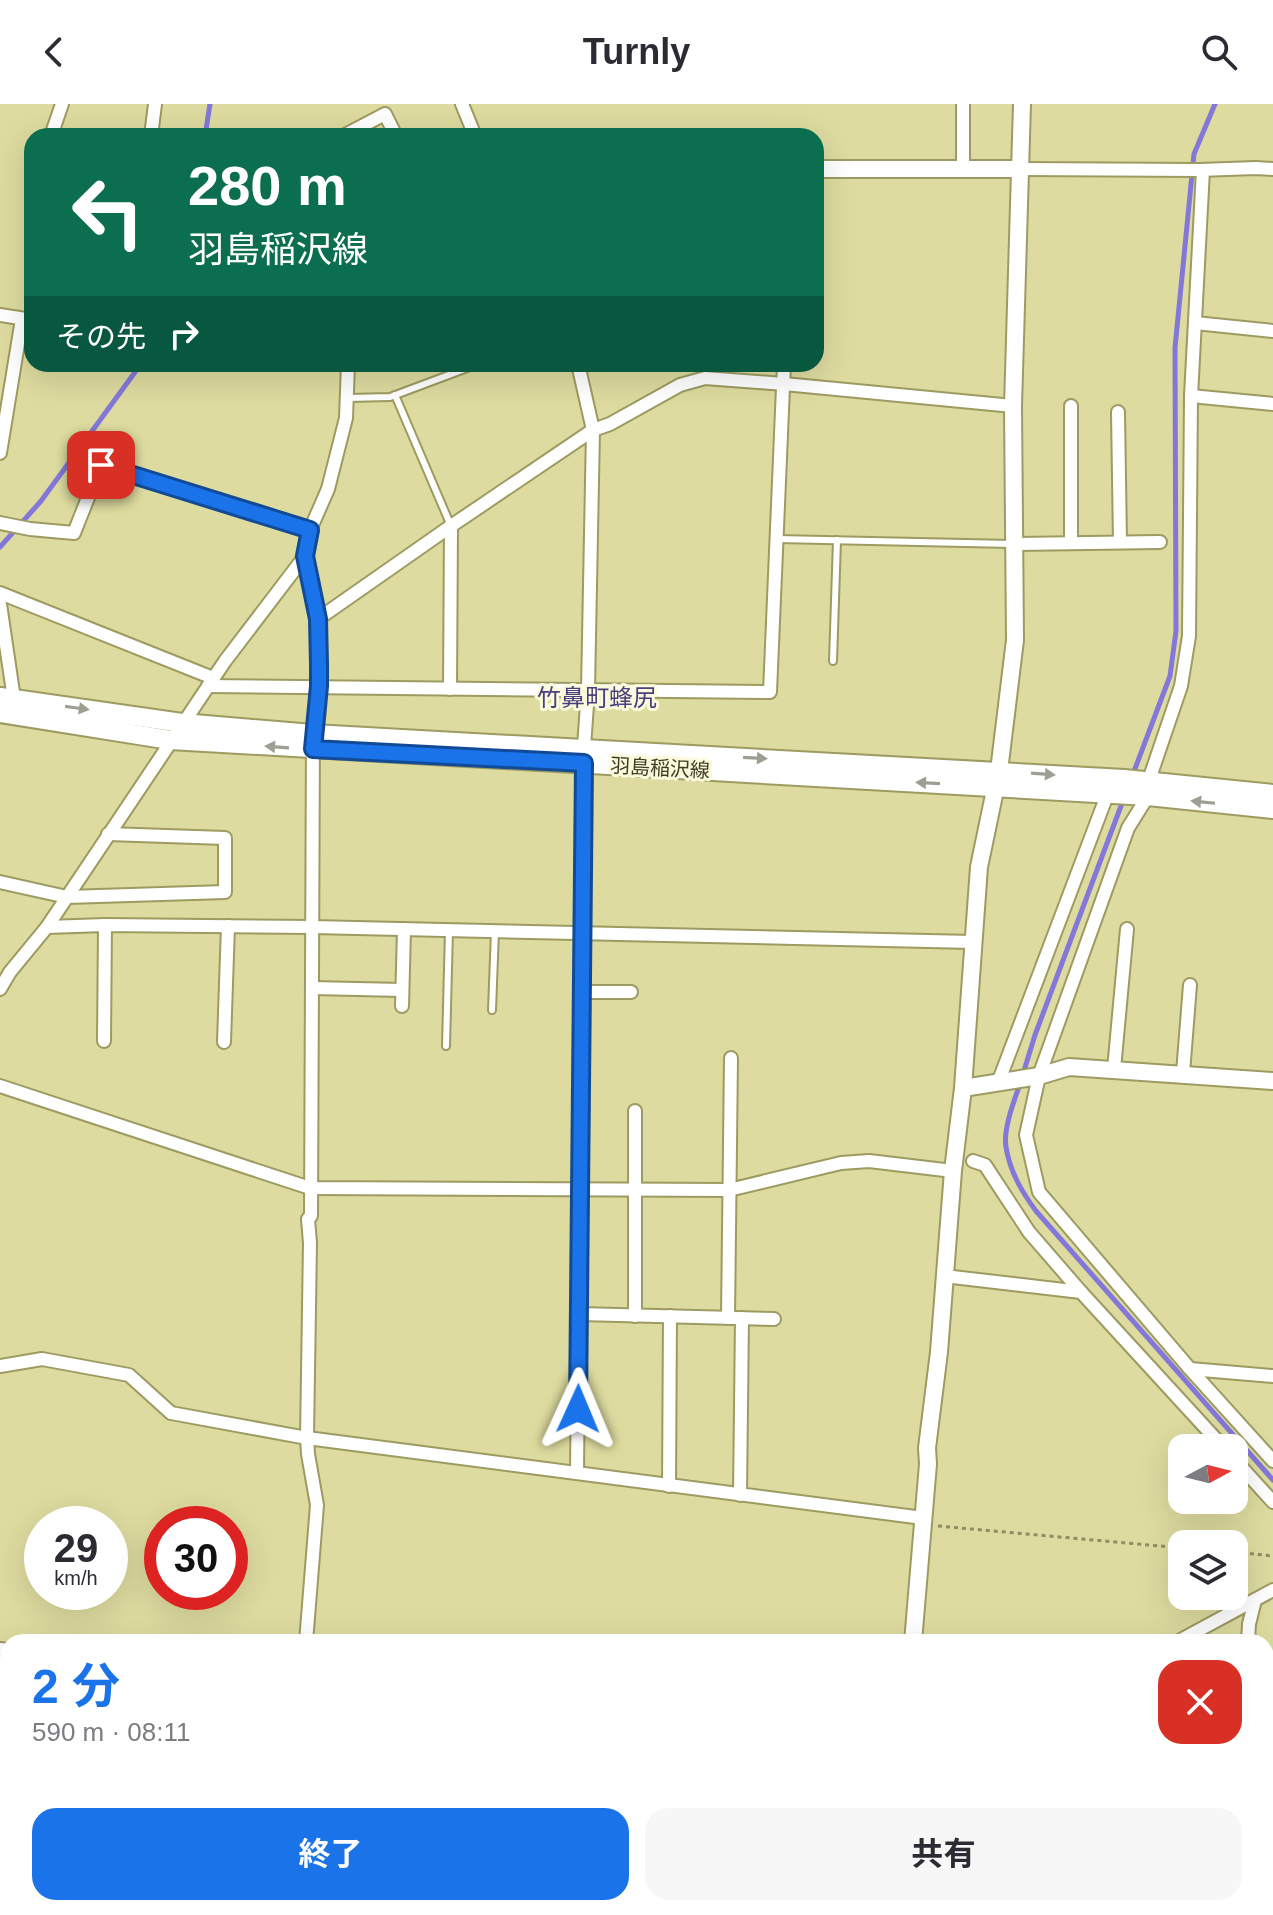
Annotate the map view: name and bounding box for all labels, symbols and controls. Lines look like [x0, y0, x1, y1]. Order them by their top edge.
icon: back [32, 30, 76, 74]
icon: search [1197, 30, 1241, 74]
text: Turnly [583, 31, 690, 72]
text: 280 m [188, 154, 347, 217]
icon: left [56, 160, 160, 264]
text: 羽島稲沢線 [188, 229, 368, 270]
icon: right [162, 312, 206, 356]
text: その先 [56, 320, 146, 353]
pin [67, 431, 135, 499]
icon: arrive [79, 443, 123, 487]
district label: 竹鼻町蜂尻 [537, 684, 657, 711]
one-way arrow [65, 702, 90, 715]
one-way arrow [264, 740, 289, 753]
one-way arrow [743, 751, 768, 764]
street label: 羽島稲沢線 [609, 754, 711, 782]
one-way arrow [1031, 768, 1056, 781]
one-way arrow [915, 776, 940, 789]
one-way arrow [1190, 795, 1215, 808]
position arrow [536, 1367, 620, 1451]
north arrow [1168, 1434, 1248, 1514]
map controls [1168, 1434, 1248, 1610]
speed limit sign: 30 [144, 1506, 248, 1610]
text: 29 [54, 1526, 98, 1570]
button: layers [1168, 1530, 1248, 1610]
text: km/h [54, 1567, 98, 1589]
text: 2 分 [32, 1660, 120, 1713]
button: close [1158, 1660, 1242, 1744]
text: 590 m · 08:11 [32, 1717, 191, 1747]
button: 終了 [32, 1808, 629, 1900]
button: 共有 [645, 1808, 1242, 1900]

